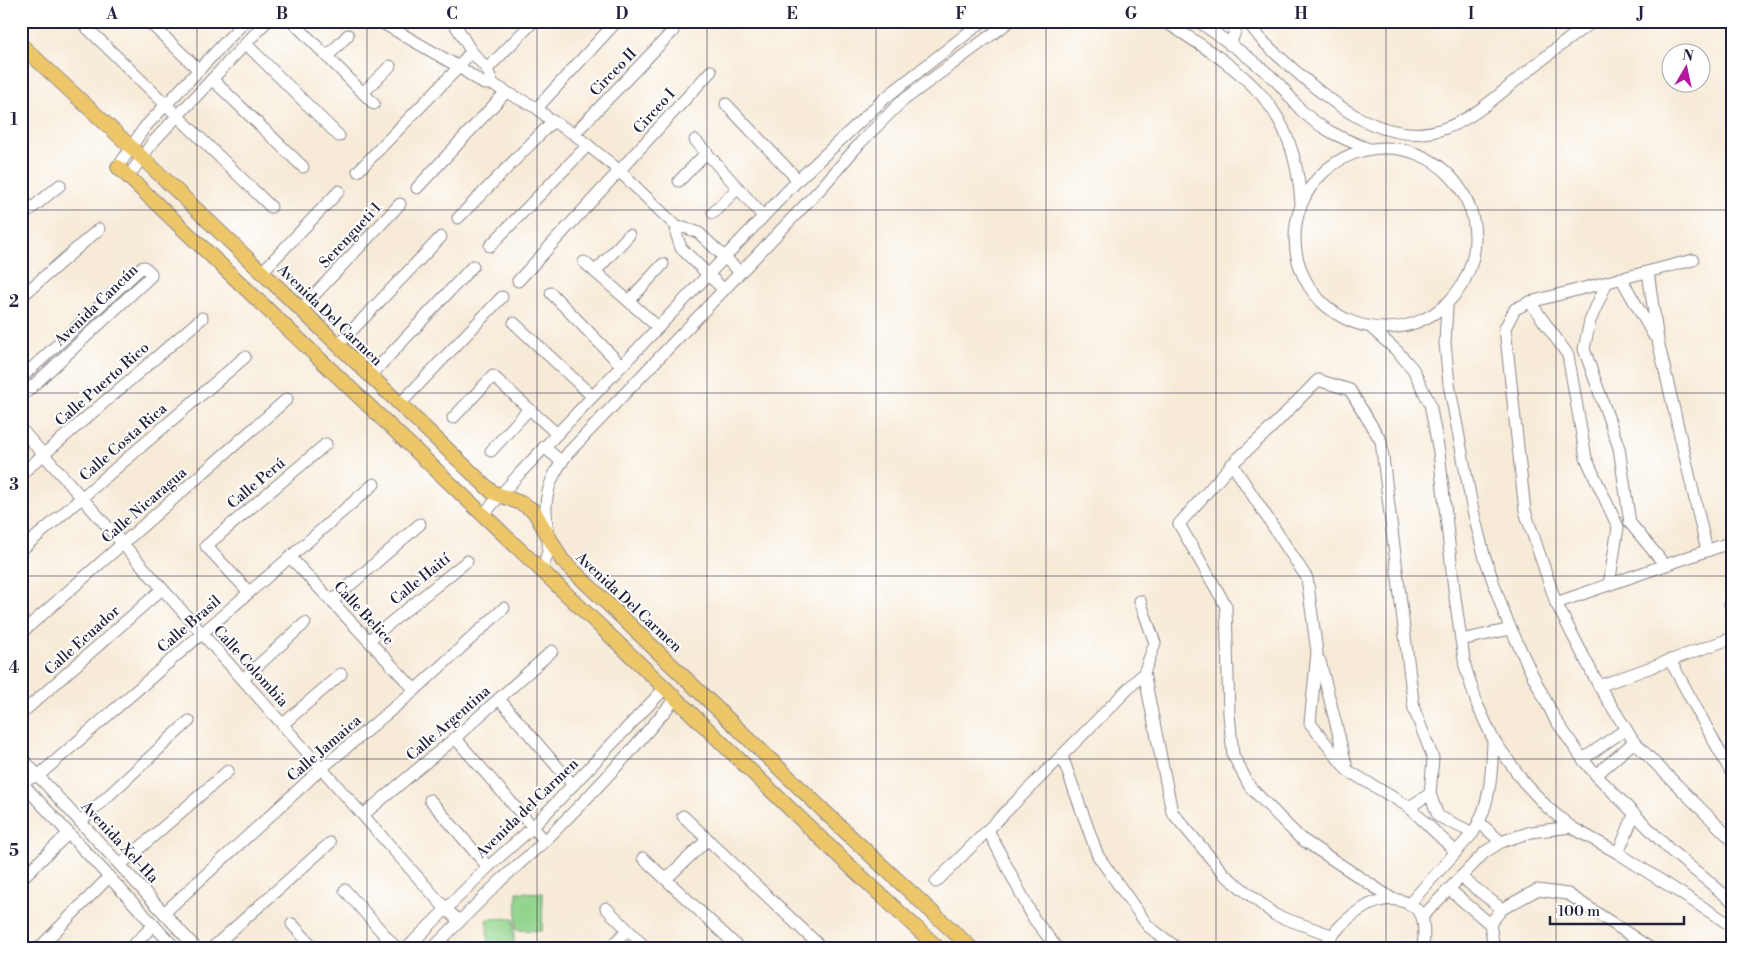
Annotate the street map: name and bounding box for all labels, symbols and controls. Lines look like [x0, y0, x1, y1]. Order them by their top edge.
text: A [105, 4, 118, 24]
text: B [276, 4, 288, 24]
text: C [446, 4, 458, 24]
text: D [616, 4, 629, 24]
text: E [786, 4, 798, 24]
text: F [955, 4, 967, 24]
text: G [1125, 4, 1138, 24]
text: H [1294, 4, 1308, 24]
text: I [1468, 4, 1474, 24]
text: J [1636, 4, 1644, 24]
north arrow [1660, 42, 1710, 92]
street label: Circeo II [586, 44, 641, 100]
text: N [1681, 46, 1695, 66]
street label: Circeo I [629, 85, 680, 138]
text: 1 [10, 110, 18, 130]
street label: Serengueti 1 [315, 198, 386, 272]
street label: Avenida Del Carmen [272, 260, 386, 370]
street label: Avenida Cancún [50, 261, 142, 351]
text: 2 [9, 292, 19, 312]
street label: Calle Puerto Rico [51, 338, 153, 431]
street label: Calle Costa Rica [76, 399, 171, 485]
street label: Calle Perú [223, 453, 289, 513]
street label: Calle Nicaragua [98, 463, 191, 548]
text: 3 [9, 475, 19, 495]
street label: Avenida Del Carmen [571, 547, 686, 657]
street label: Calle Haití [386, 549, 455, 609]
street label: Calle Belice [329, 578, 398, 649]
street label: Calle Brasil [154, 591, 225, 657]
street label: Calle Ecuador [41, 601, 124, 679]
street label: Calle Colombia [209, 622, 293, 711]
text: 4 [9, 658, 20, 678]
street label: Calle Argentina [402, 682, 494, 765]
street label: Calle Jamaica [283, 711, 366, 786]
street label: Avenida del Carmen [471, 754, 583, 863]
street label: Avenida Xel-Ha [76, 797, 163, 887]
text: 5 [9, 841, 19, 861]
scale bar [1550, 894, 1684, 926]
text: 100 m [1558, 902, 1600, 921]

